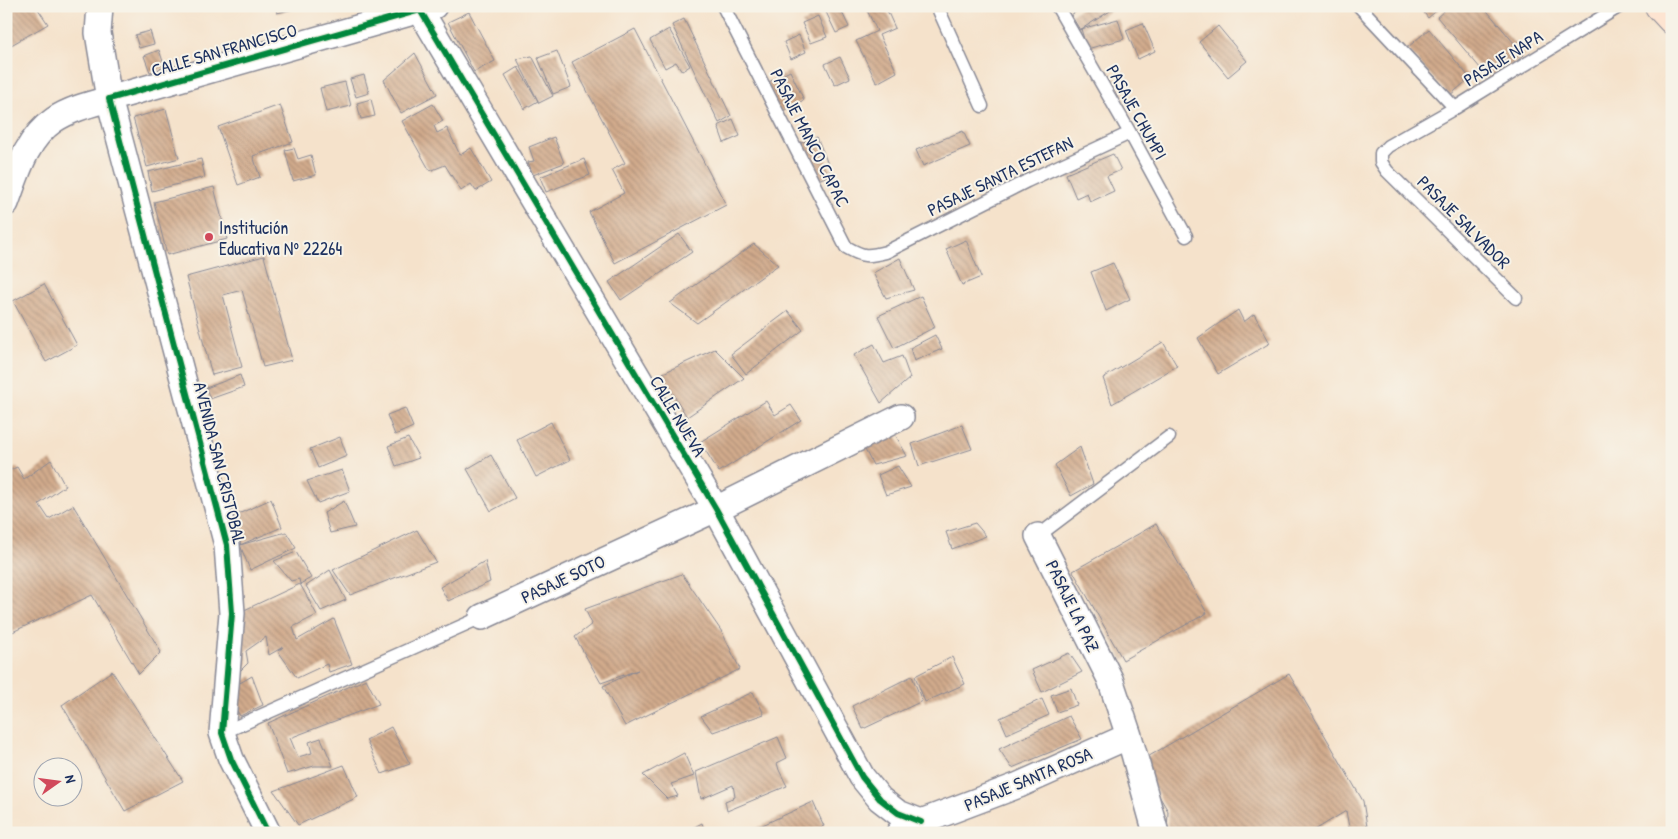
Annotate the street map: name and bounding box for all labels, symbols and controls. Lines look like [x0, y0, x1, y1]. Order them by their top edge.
street label: CALLE SAN FRANCISCO [148, 17, 300, 83]
street label: PASAJE NAPA [1459, 24, 1548, 92]
street label: PASAJE CHUMPI [1101, 60, 1173, 164]
street label: PASAJE MANCO CAPAC [764, 64, 856, 212]
street label: PASAJE SANTA ESTEFAN [923, 130, 1077, 222]
street label: PASAJE SALVADOR [1412, 170, 1516, 274]
place label: Institución Educativa Nº 22264 [219, 215, 342, 261]
marker: Institución Educativa Nº 22264 [203, 231, 215, 243]
street label: CALLE NUEVA [644, 371, 712, 461]
street label: AVENIDA SAN CRISTOBAL [188, 379, 252, 547]
street label: PASAJE SOTO [517, 549, 609, 609]
street label: PASAJE LA PAZ [1040, 556, 1106, 656]
street label: PASAJE SANTA ROSA [960, 741, 1096, 817]
north arrow [32, 756, 82, 806]
text: N [61, 773, 81, 785]

